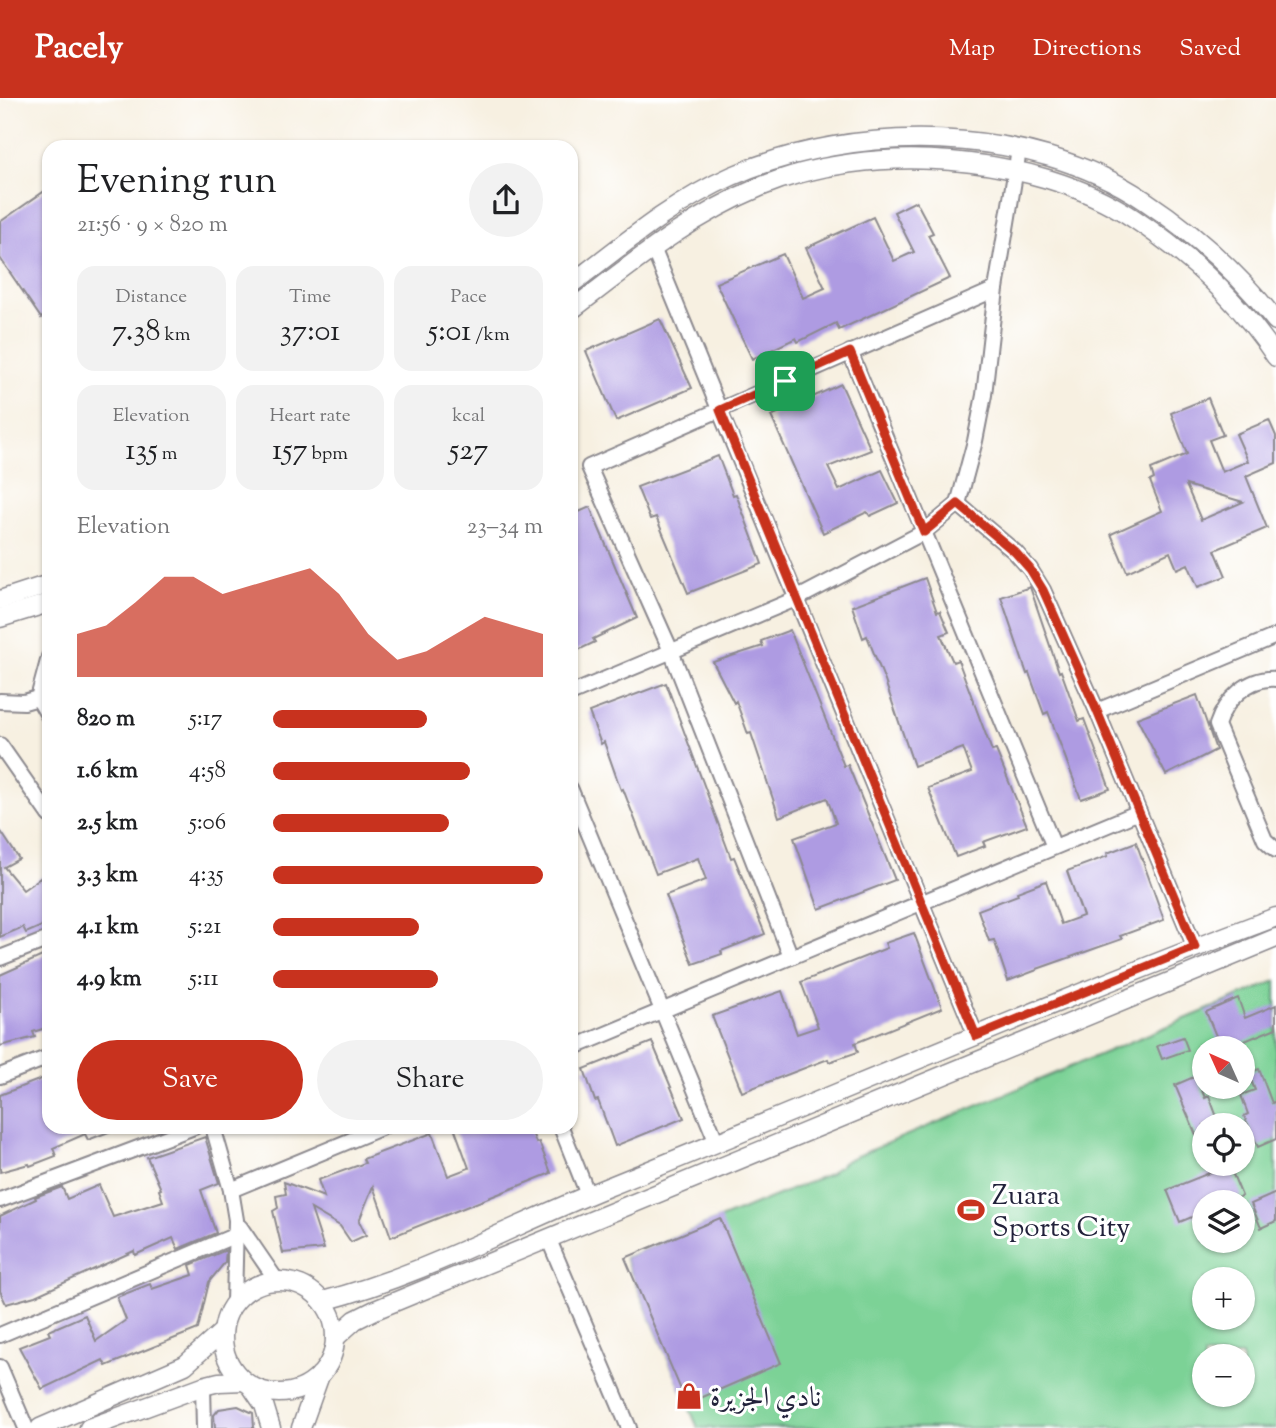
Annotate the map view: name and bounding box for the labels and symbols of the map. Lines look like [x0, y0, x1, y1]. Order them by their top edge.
pin [755, 351, 815, 411]
north arrow [1192, 1036, 1255, 1099]
place label: Zuara Sports City [992, 1177, 1130, 1249]
sports icon: Zuara Sports City [956, 1195, 986, 1225]
place label: نادي الجزيرة [710, 1379, 821, 1419]
shop icon: نادي الجزيرة [674, 1381, 704, 1411]

